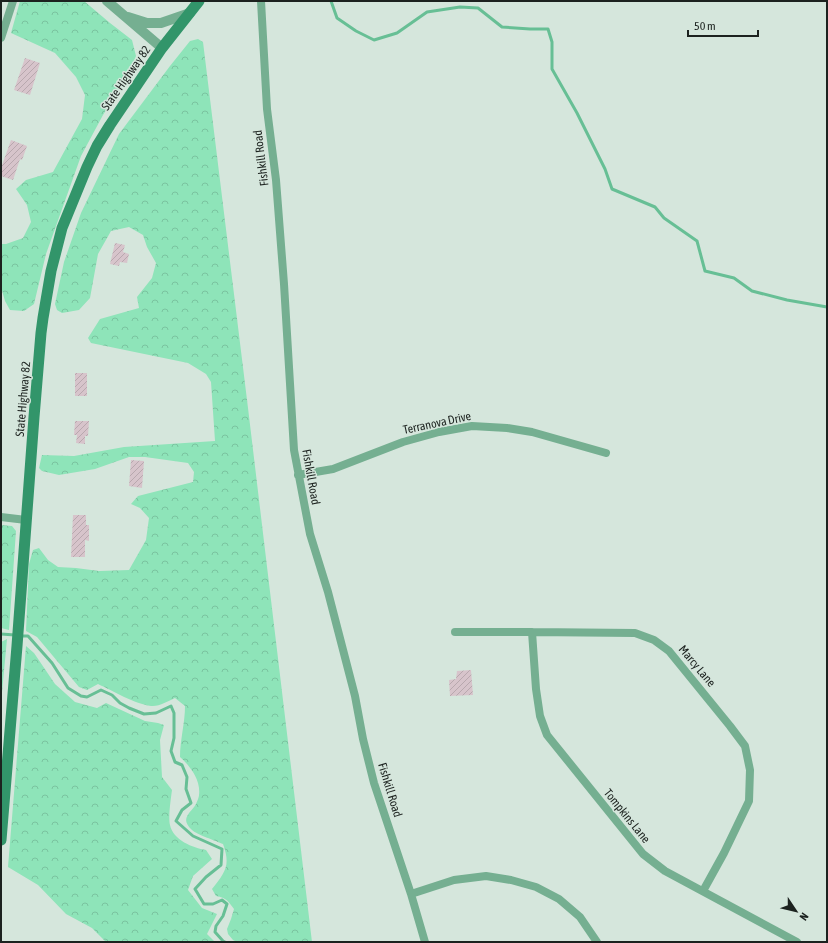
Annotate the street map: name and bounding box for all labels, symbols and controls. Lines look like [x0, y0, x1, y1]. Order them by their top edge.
scale bar [688, 12, 758, 38]
text: 50 m [694, 19, 716, 33]
street label: State Highway 82 [99, 43, 153, 113]
street label: Fishkill Road [251, 129, 271, 187]
street label: State Highway 82 [13, 361, 33, 437]
street label: Terranova Drive [402, 409, 472, 437]
street label: Fishkill Road [299, 448, 323, 506]
street label: Marcy Lane [676, 642, 718, 690]
street label: Fishkill Road [375, 761, 405, 819]
street label: Tompkins Lane [601, 786, 653, 846]
north arrow [776, 891, 816, 931]
text: N [797, 911, 811, 923]

